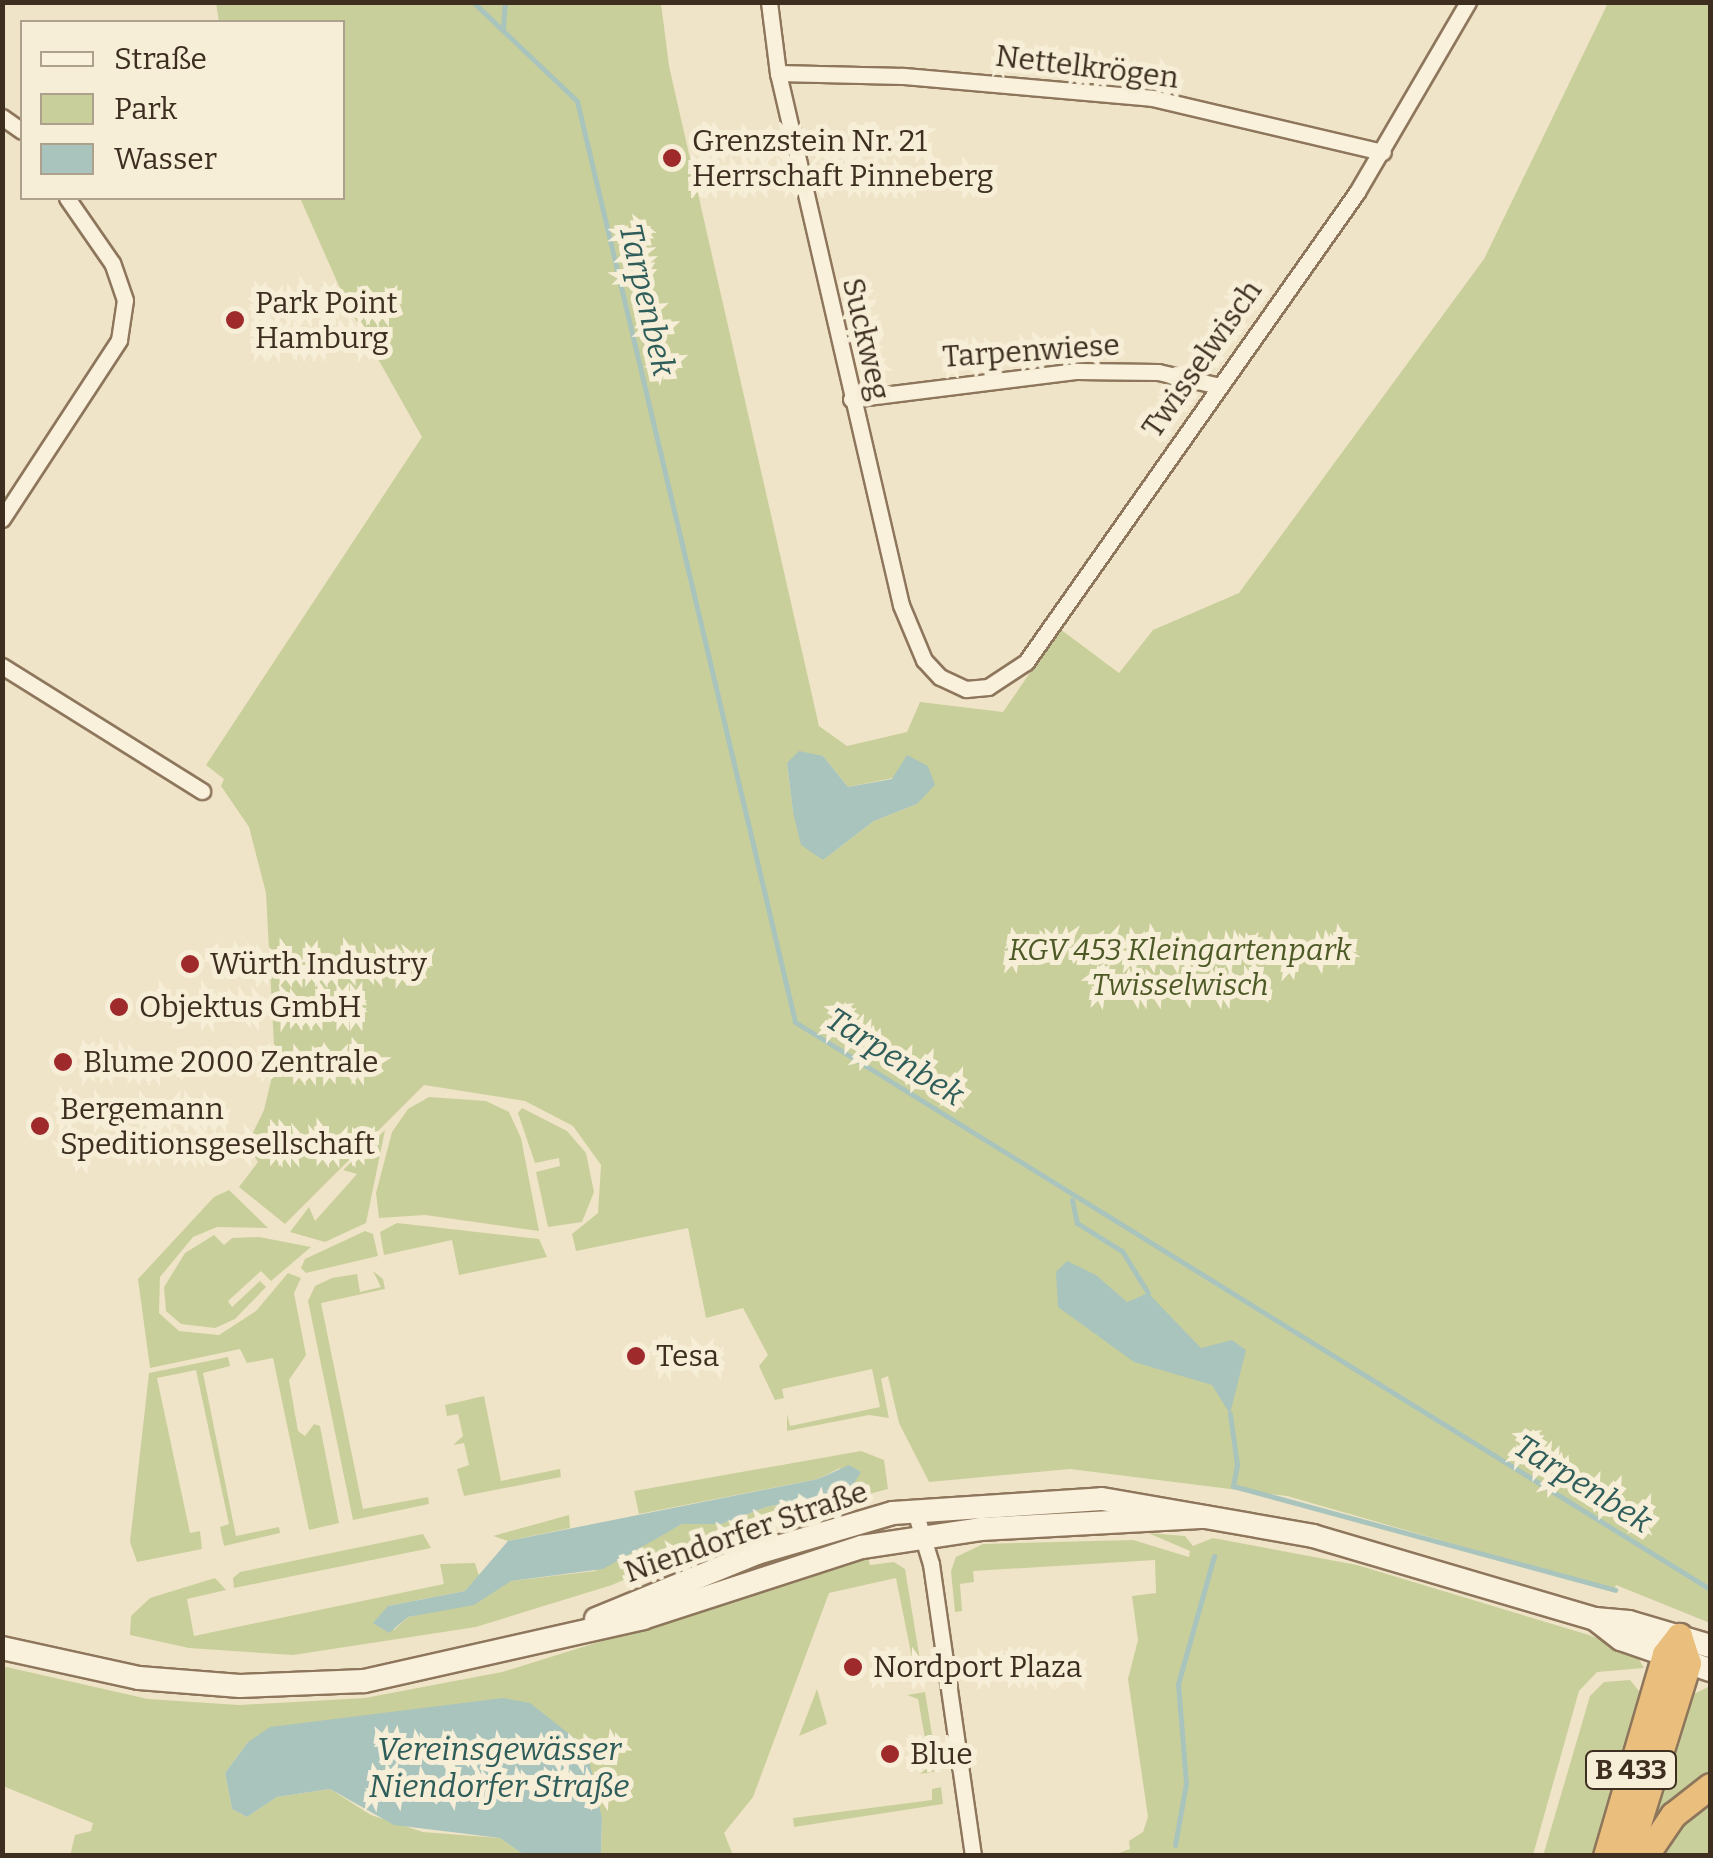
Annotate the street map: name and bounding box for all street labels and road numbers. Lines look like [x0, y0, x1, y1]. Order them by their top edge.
street label: Nettelkrögen [993, 38, 1181, 96]
street label: Twisselwisch [1135, 273, 1269, 445]
street label: Suckweg [834, 274, 898, 404]
street label: Tarpenwiese [941, 327, 1121, 375]
street label: Niendorfer Straße [620, 1474, 872, 1590]
road number: B 433 [1584, 1747, 1678, 1793]

